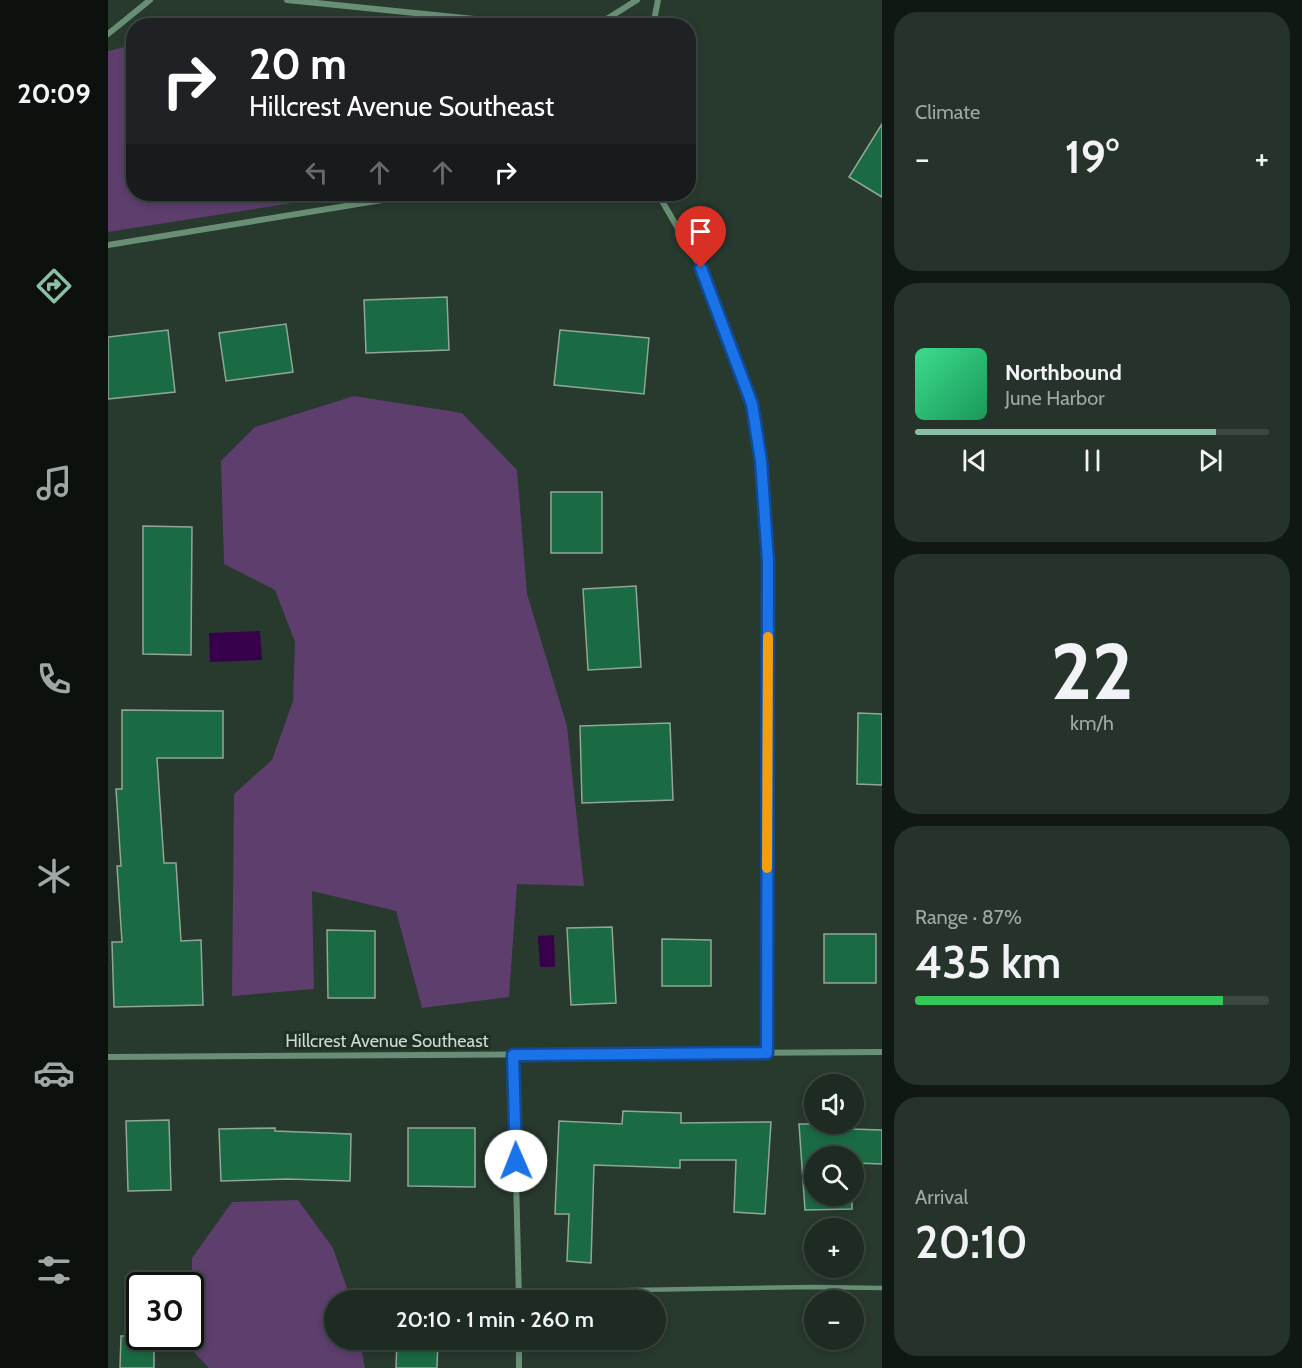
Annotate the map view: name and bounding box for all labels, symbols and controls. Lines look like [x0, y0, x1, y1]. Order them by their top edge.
text: 20 m [249, 38, 347, 90]
icon: right [150, 42, 228, 120]
text: 20:09 [17, 77, 91, 110]
text: Hillcrest Avenue Southeast [249, 90, 554, 123]
text: Climate [915, 100, 980, 124]
text: 19° [1065, 130, 1119, 184]
text: − [915, 138, 930, 178]
text: + [1254, 138, 1269, 178]
icon: left [300, 156, 333, 189]
icon: ahead [363, 156, 396, 189]
icon: ahead [426, 156, 459, 189]
icon: right [489, 156, 522, 189]
pin [675, 206, 726, 268]
icon: arrive [684, 215, 717, 248]
icon: directions [33, 265, 75, 307]
text: Northbound [1005, 359, 1122, 386]
text: June Harbor [1005, 386, 1105, 410]
icon: previous [958, 444, 991, 477]
icon: pause [1076, 444, 1109, 477]
icon: next [1194, 444, 1227, 477]
icon: music [33, 462, 75, 504]
text: 22 [1051, 624, 1133, 719]
icon: phone [33, 658, 75, 700]
text: km/h [1070, 711, 1114, 735]
icon: climate [33, 855, 75, 897]
text: Range · 87% [915, 905, 1022, 929]
text: 435 km [915, 935, 1061, 989]
street label: Hillcrest Avenue Southeast [285, 1030, 489, 1052]
icon: car [33, 1052, 75, 1094]
map controls [804, 1074, 864, 1350]
button: sound [804, 1074, 864, 1134]
position arrow [484, 1129, 548, 1193]
button: search [804, 1146, 864, 1206]
text: Arrival [915, 1185, 968, 1209]
text: 20:10 [915, 1215, 1028, 1269]
button: + [804, 1218, 864, 1278]
icon: filters [33, 1249, 75, 1291]
speed limit sign: 30 [126, 1272, 204, 1350]
button: − [804, 1290, 864, 1350]
text: 20:10 · 1 min · 260 m [396, 1306, 594, 1333]

